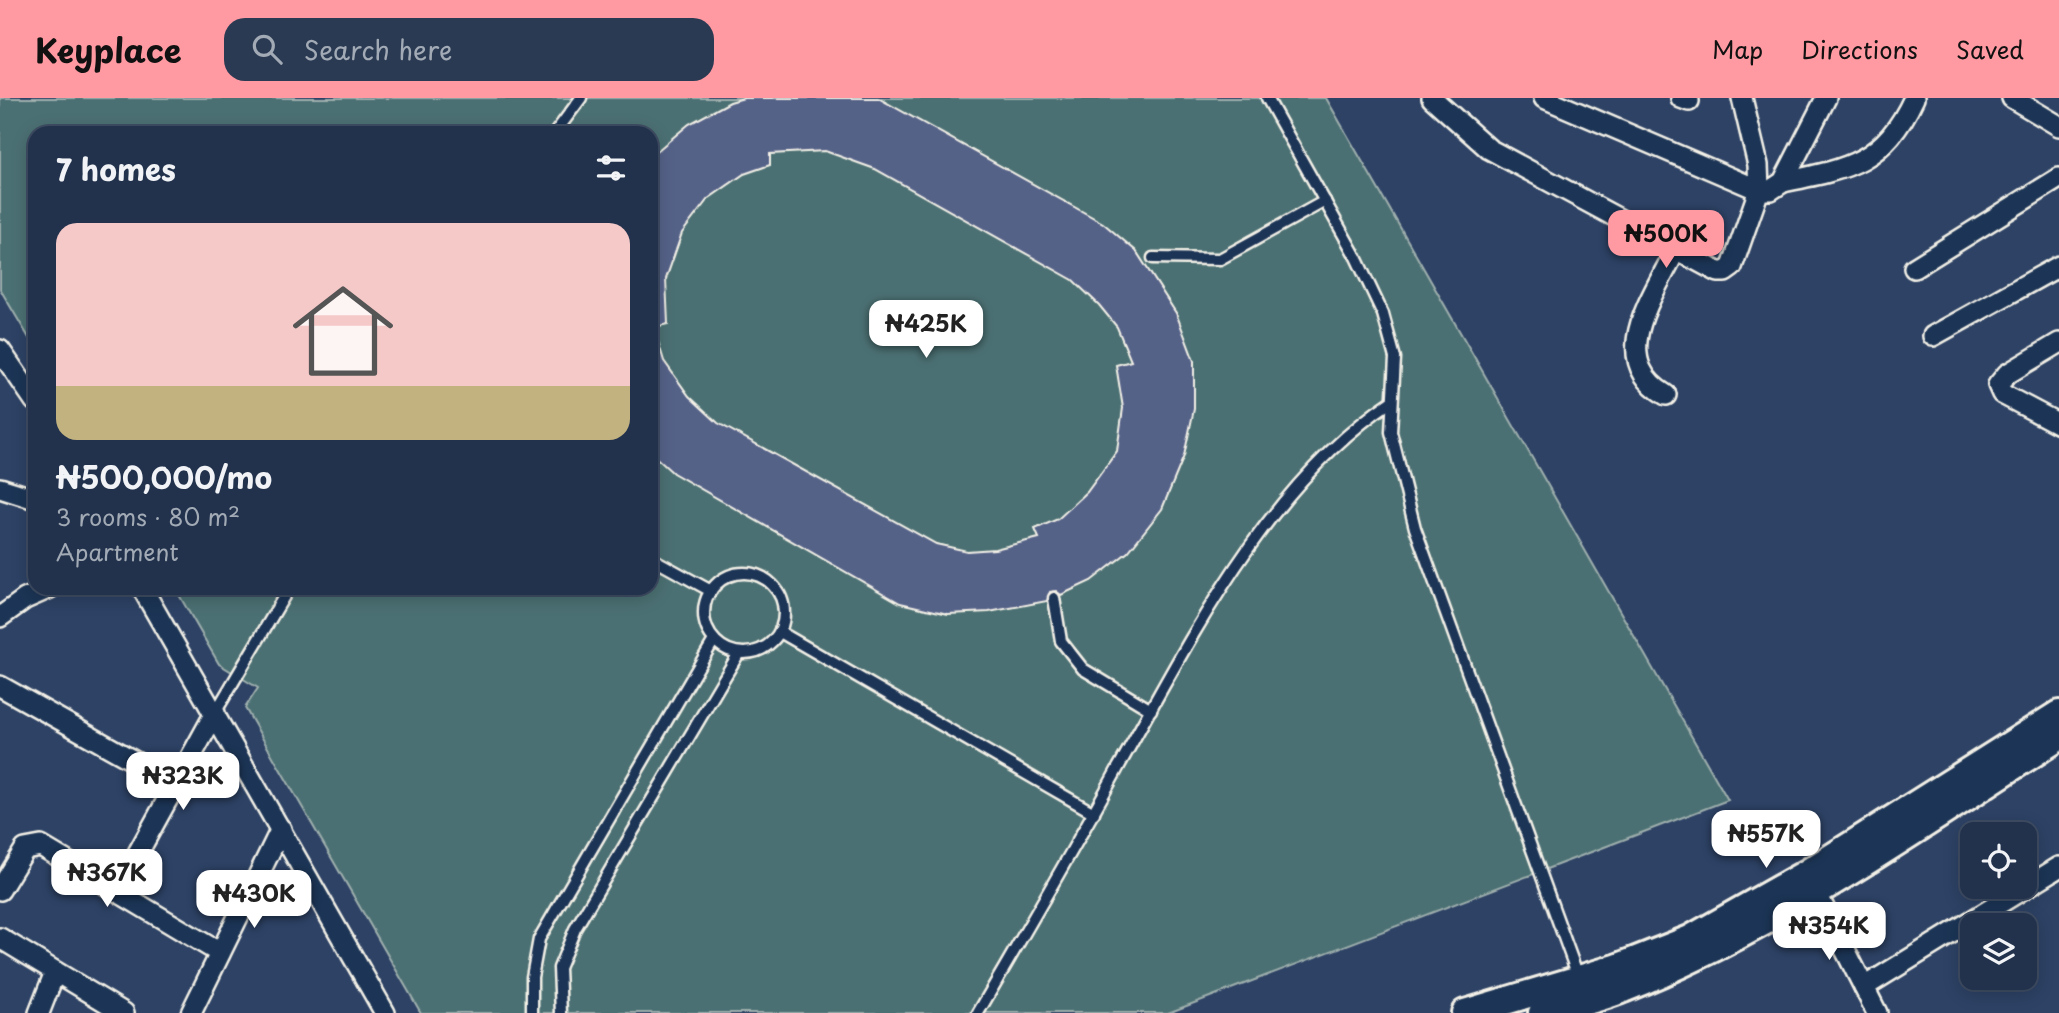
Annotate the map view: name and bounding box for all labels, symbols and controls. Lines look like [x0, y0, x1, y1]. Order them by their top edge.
search box [224, 18, 714, 81]
text: Keyplace [35, 24, 182, 74]
icon: search [248, 30, 286, 68]
text: Search here [304, 30, 452, 69]
text: Map [1712, 31, 1763, 67]
text: Directions [1801, 31, 1918, 67]
text: Saved [1956, 31, 2024, 67]
text: 7 homes [56, 146, 176, 191]
icon: filters [592, 149, 630, 187]
pin: ₦500K [1617, 211, 1715, 270]
text: ₦500K [1624, 215, 1708, 250]
icon: home [280, 268, 406, 394]
pin: ₦425K [877, 300, 975, 360]
text: ₦425K [885, 305, 967, 340]
text: ₦500,000/mo [56, 454, 272, 499]
text: 3 rooms · 80 m² [56, 499, 240, 534]
text: Apartment [56, 534, 179, 569]
pin: ₦323K [134, 752, 232, 812]
text: ₦323K [142, 757, 224, 792]
pin: ₦557K [1717, 810, 1815, 870]
text: ₦557K [1728, 815, 1804, 850]
map controls [1960, 822, 2037, 990]
button: locate [1960, 822, 2037, 899]
pin: ₦367K [58, 850, 156, 909]
text: ₦367K [67, 854, 147, 889]
pin: ₦430K [205, 870, 303, 930]
text: ₦430K [212, 875, 296, 910]
pin: ₦354K [1780, 902, 1878, 962]
text: ₦354K [1789, 907, 1869, 942]
button: layers [1960, 913, 2037, 990]

